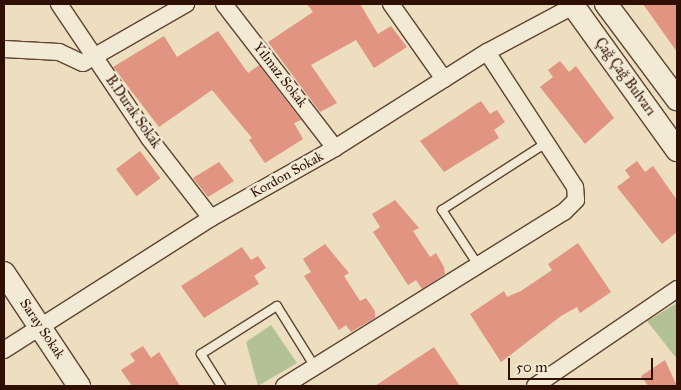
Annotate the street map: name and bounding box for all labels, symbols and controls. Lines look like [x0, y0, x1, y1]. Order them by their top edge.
street label: Çağ Çağ Bulvarı [591, 35, 659, 119]
street label: Yılmaz Sokak [249, 39, 311, 111]
street label: B.Durak Sokak [102, 72, 164, 152]
street label: Kordon Sokak [248, 148, 326, 202]
street label: Saray Sokak [16, 296, 68, 362]
scale bar [511, 348, 656, 380]
text: 50 m [516, 358, 548, 376]

